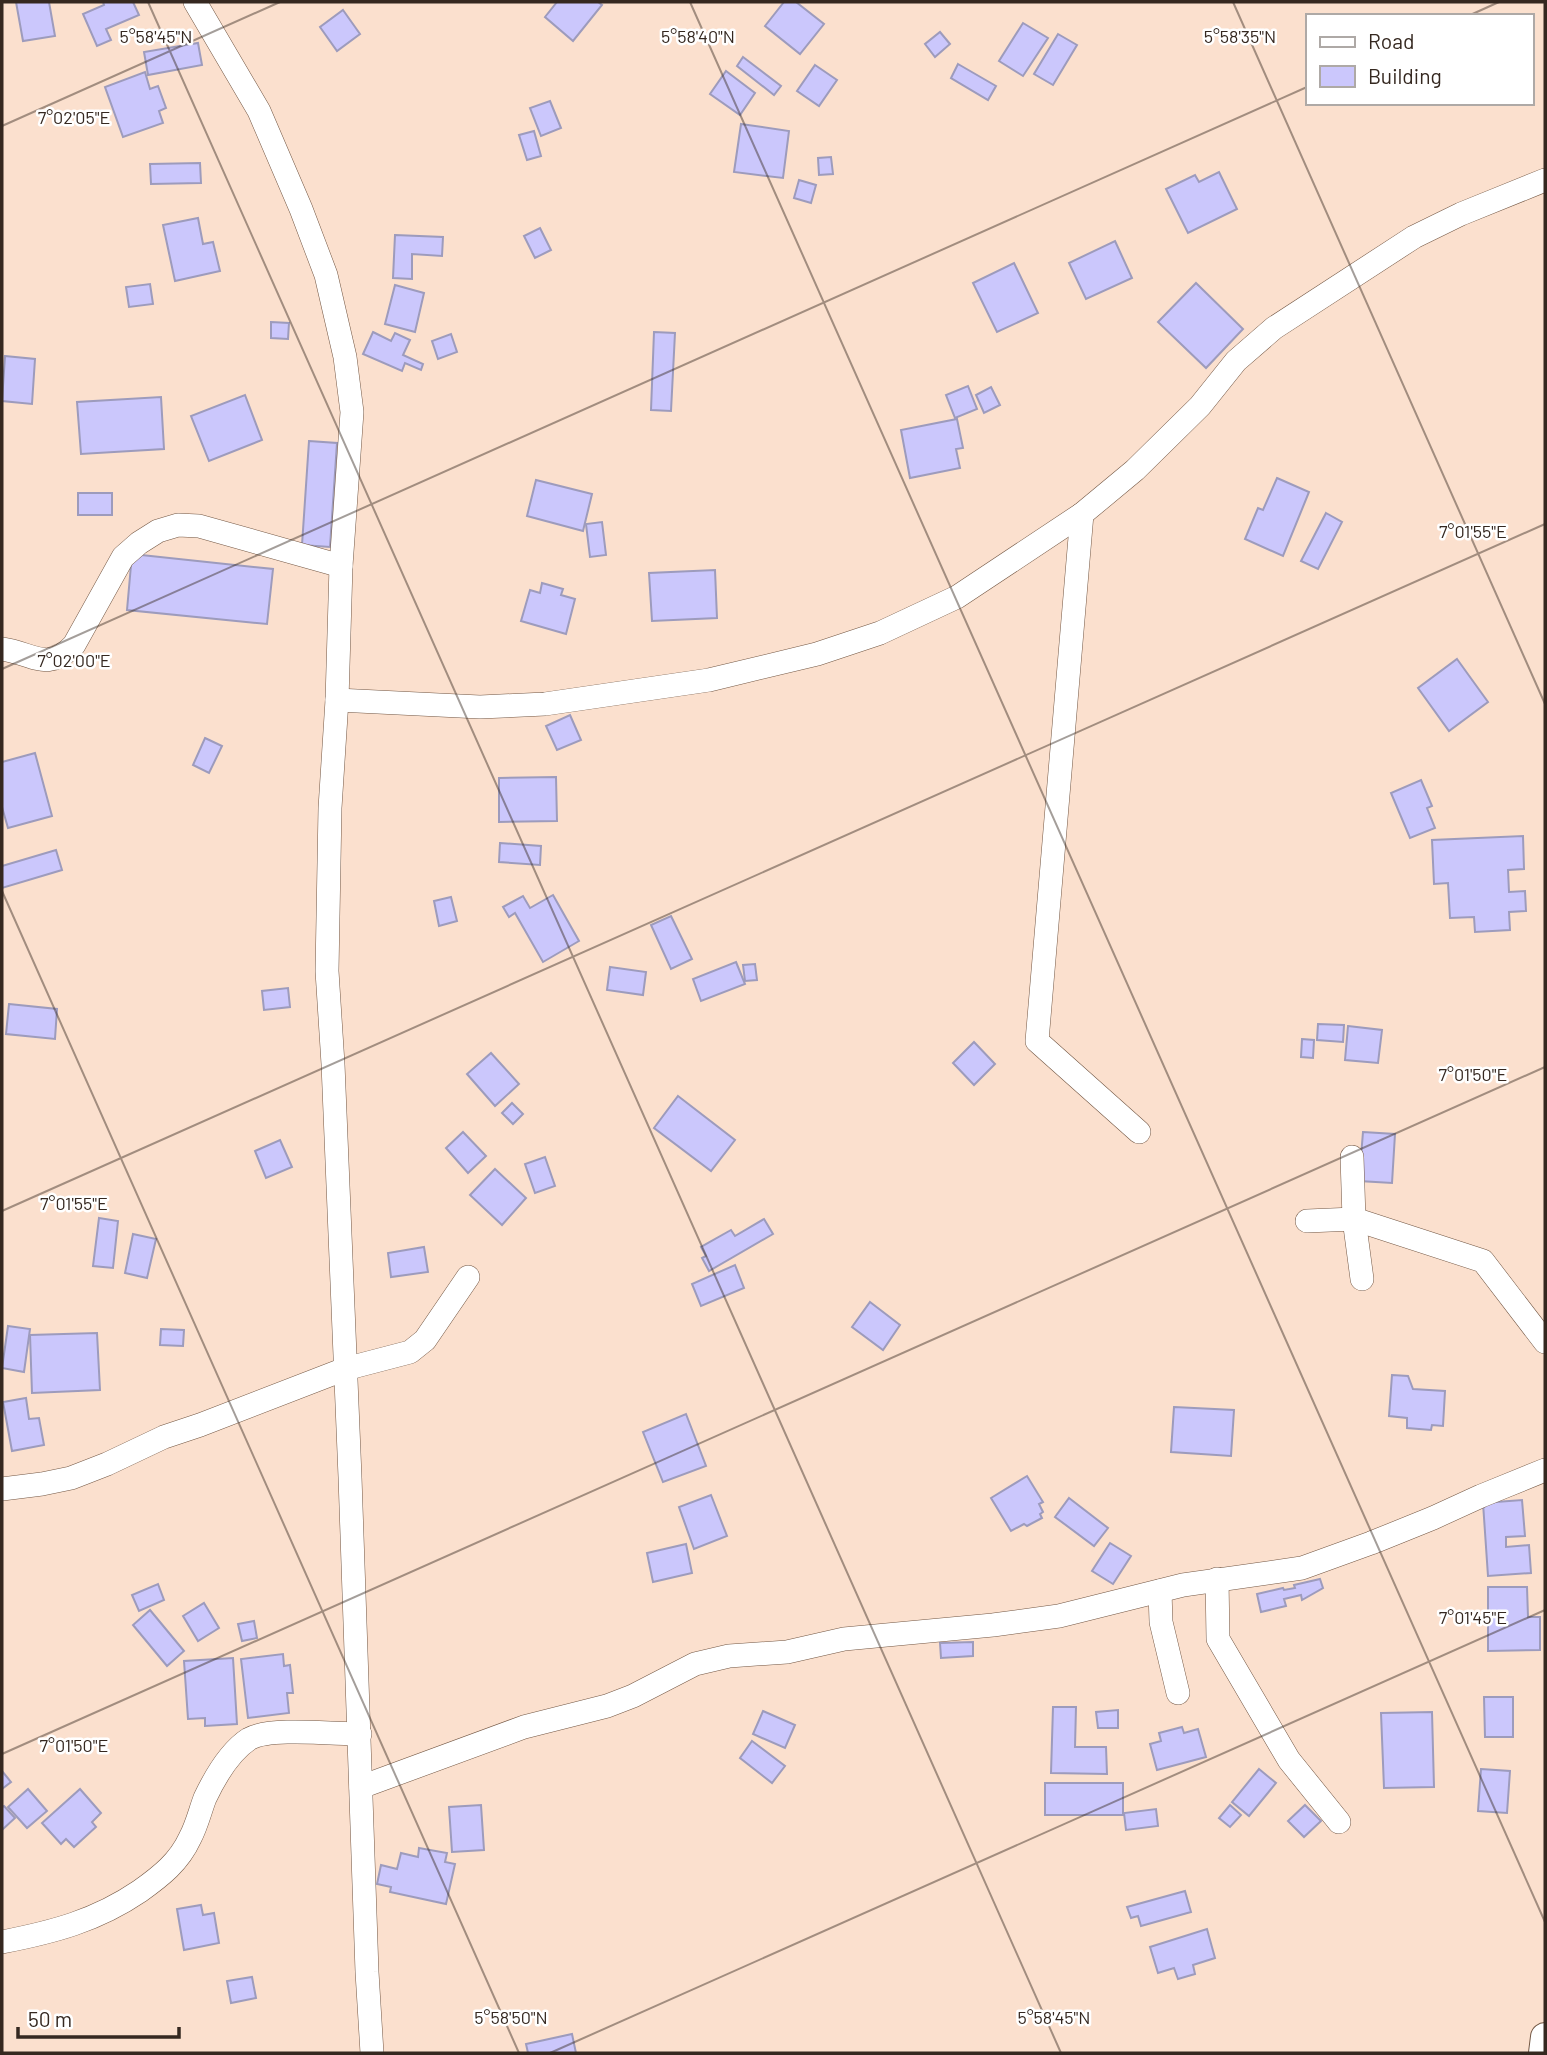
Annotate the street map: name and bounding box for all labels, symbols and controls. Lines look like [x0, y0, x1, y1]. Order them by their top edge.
legend [1306, 14, 1533, 105]
text: 5°58'45"N [119, 25, 193, 47]
text: 5°58'40"N [661, 25, 735, 47]
text: 5°58'35"N [1204, 25, 1276, 47]
text: Road [1368, 28, 1414, 53]
text: Building [1368, 63, 1442, 88]
text: 7°02'05"E [38, 106, 110, 128]
text: 7°01'55"E [1439, 520, 1507, 542]
text: 7°02'00"E [37, 649, 111, 671]
text: 7°01'50"E [1439, 1063, 1507, 1085]
text: 7°01'55"E [40, 1192, 108, 1214]
text: 7°01'45"E [1439, 1606, 1507, 1628]
text: 7°01'50"E [40, 1734, 108, 1756]
scale bar [18, 1996, 178, 2040]
text: 50 m [28, 2006, 72, 2031]
text: 5°58'50"N [474, 2006, 548, 2028]
text: 5°58'45"N [1017, 2006, 1091, 2028]

